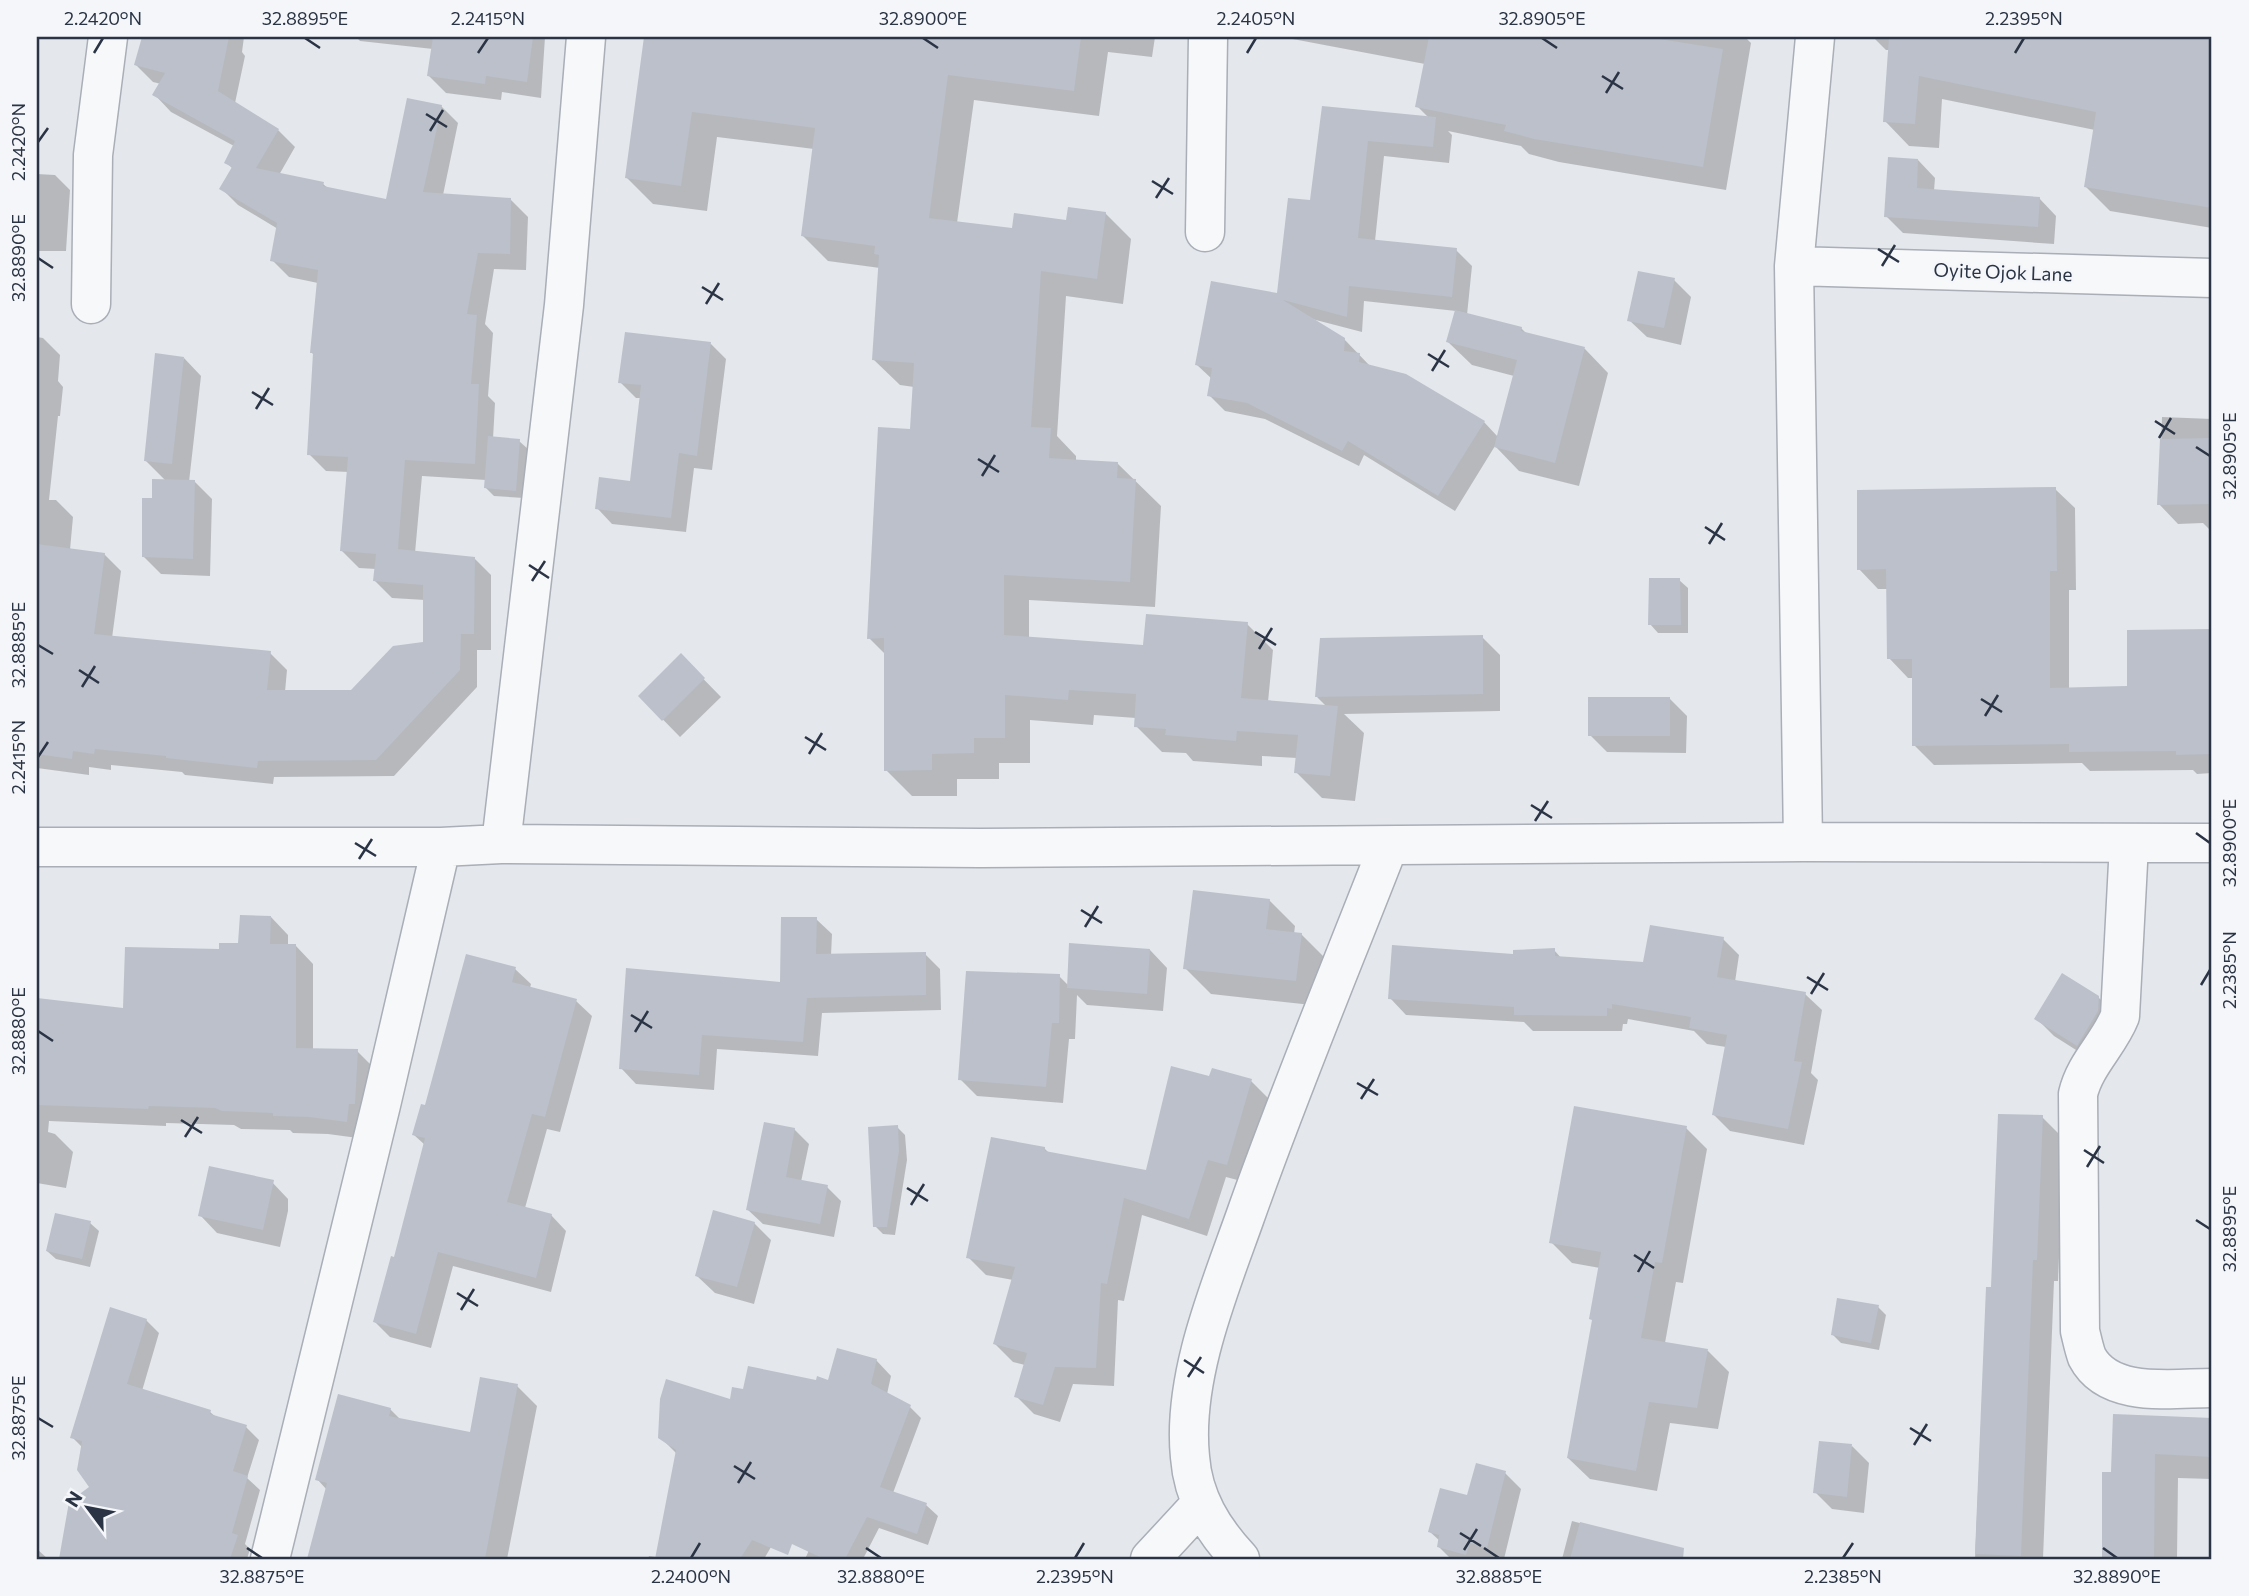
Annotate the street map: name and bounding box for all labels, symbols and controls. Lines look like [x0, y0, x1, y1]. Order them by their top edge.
text: 2.2420°N [64, 7, 142, 29]
text: 32.8895°E [262, 7, 348, 29]
text: 2.2415°N [451, 7, 525, 29]
text: 32.8900°E [879, 7, 967, 29]
text: 2.2405°N [1217, 7, 1295, 29]
text: 32.8905°E [1498, 7, 1586, 29]
text: 2.2395°N [1985, 7, 2063, 29]
text: 2.2420°N [7, 103, 29, 181]
text: 32.8890°E [7, 214, 29, 302]
street label: Oyite Ojok Lane [1933, 258, 2073, 285]
text: 32.8905°E [2218, 412, 2240, 500]
text: 32.8885°E [7, 602, 29, 688]
text: 2.2415°N [7, 720, 29, 794]
text: 32.8900°E [2218, 799, 2240, 887]
text: 2.2385°N [2218, 931, 2240, 1009]
text: 32.8880°E [7, 987, 29, 1075]
text: 32.8895°E [2218, 1186, 2240, 1272]
text: 32.8875°E [7, 1376, 29, 1460]
north arrow [52, 1474, 122, 1544]
text: N [60, 1487, 87, 1511]
text: 32.8875°E [220, 1565, 304, 1587]
text: 2.2400°N [651, 1565, 731, 1587]
text: 32.8880°E [837, 1565, 925, 1587]
text: 2.2395°N [1036, 1565, 1114, 1587]
text: 32.8885°E [1456, 1565, 1542, 1587]
text: 2.2385°N [1804, 1565, 1882, 1587]
text: 32.8890°E [2073, 1565, 2161, 1587]

